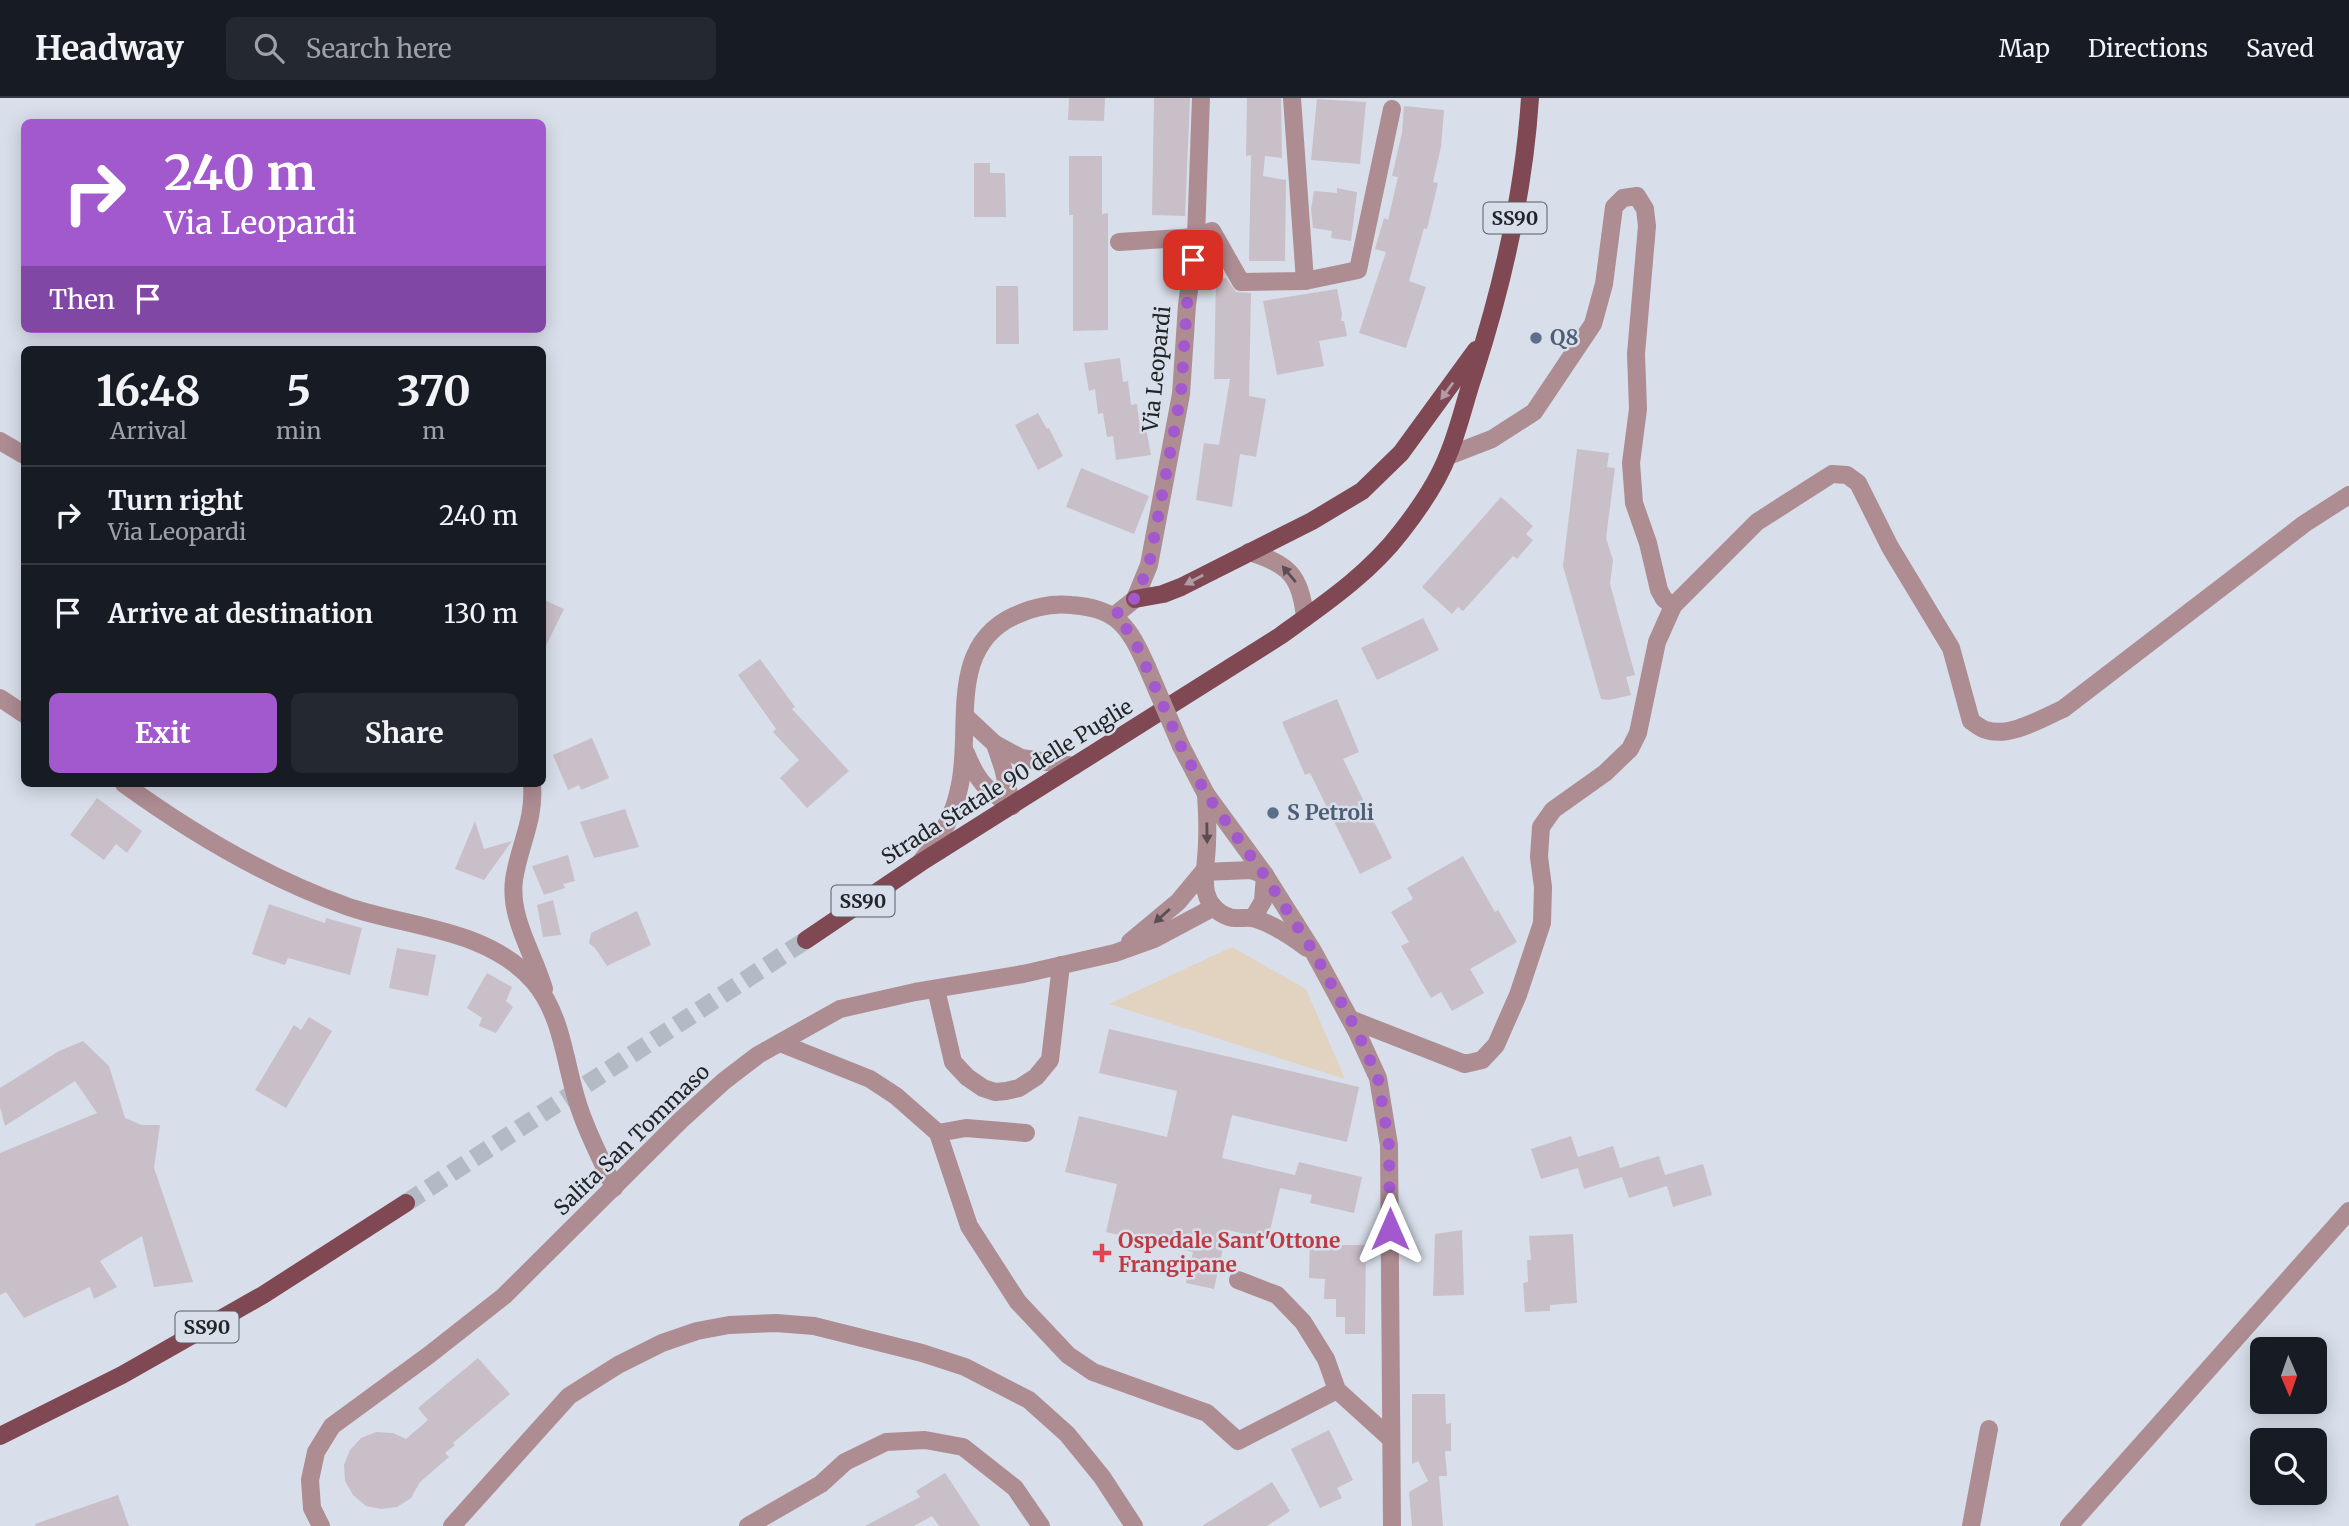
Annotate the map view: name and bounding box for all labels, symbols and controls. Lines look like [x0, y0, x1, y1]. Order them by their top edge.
search box [226, 17, 716, 80]
text: Headway [35, 28, 184, 69]
icon: search [250, 29, 288, 67]
text: Search here [306, 32, 452, 65]
text: Map [1999, 33, 2050, 64]
text: Directions [2088, 33, 2208, 64]
text: Saved [2246, 33, 2314, 64]
text: 240 m [164, 142, 316, 203]
icon: right [49, 147, 140, 238]
road number: SS90 [1484, 202, 1546, 234]
text: Via Leopardi [164, 203, 357, 243]
pin [1163, 230, 1223, 290]
icon: arrive [1174, 241, 1212, 279]
icon: arrive [129, 280, 167, 318]
text: Then [49, 283, 115, 316]
street label: Via Leopardi [1136, 304, 1177, 434]
place label: Q8 [1550, 324, 1578, 351]
marker: Q8 [1528, 330, 1544, 346]
text: 16:48 [96, 365, 201, 417]
text: 5 [286, 365, 311, 417]
text: 370 [397, 365, 471, 417]
one-way arrow [1440, 382, 1454, 400]
text: Arrival [110, 416, 187, 445]
text: min [276, 416, 321, 445]
text: m [422, 416, 445, 445]
text: Turn right [108, 484, 243, 517]
icon: right [49, 496, 87, 534]
text: 240 m [439, 499, 518, 532]
text: Via Leopardi [108, 517, 247, 546]
one-way arrow [1282, 566, 1297, 583]
one-way arrow [1183, 574, 1203, 586]
icon: arrive [49, 594, 87, 632]
text: Arrive at destination [108, 597, 373, 630]
text: 130 m [444, 597, 518, 630]
button: Exit [49, 693, 277, 773]
button: Share [291, 693, 518, 773]
street label: Strada Statale 90 delle Puglie [876, 693, 1137, 870]
place label: S Petroli [1287, 799, 1374, 826]
marker: S Petroli [1265, 805, 1281, 821]
one-way arrow [1201, 822, 1213, 844]
road number: SS90 [832, 886, 894, 916]
one-way arrow [1153, 908, 1171, 924]
street label: Salita San Tommaso [548, 1058, 715, 1221]
position arrow [1353, 1192, 1427, 1266]
place label: Ospedale Sant'Ottone Frangipane [1118, 1227, 1340, 1278]
marker: Ospedale Sant'Ottone Frangipane [1092, 1243, 1112, 1263]
road number: SS90 [176, 1312, 238, 1343]
north arrow [2250, 1337, 2328, 1414]
map controls [2250, 1337, 2327, 1505]
button: search [2250, 1428, 2327, 1505]

